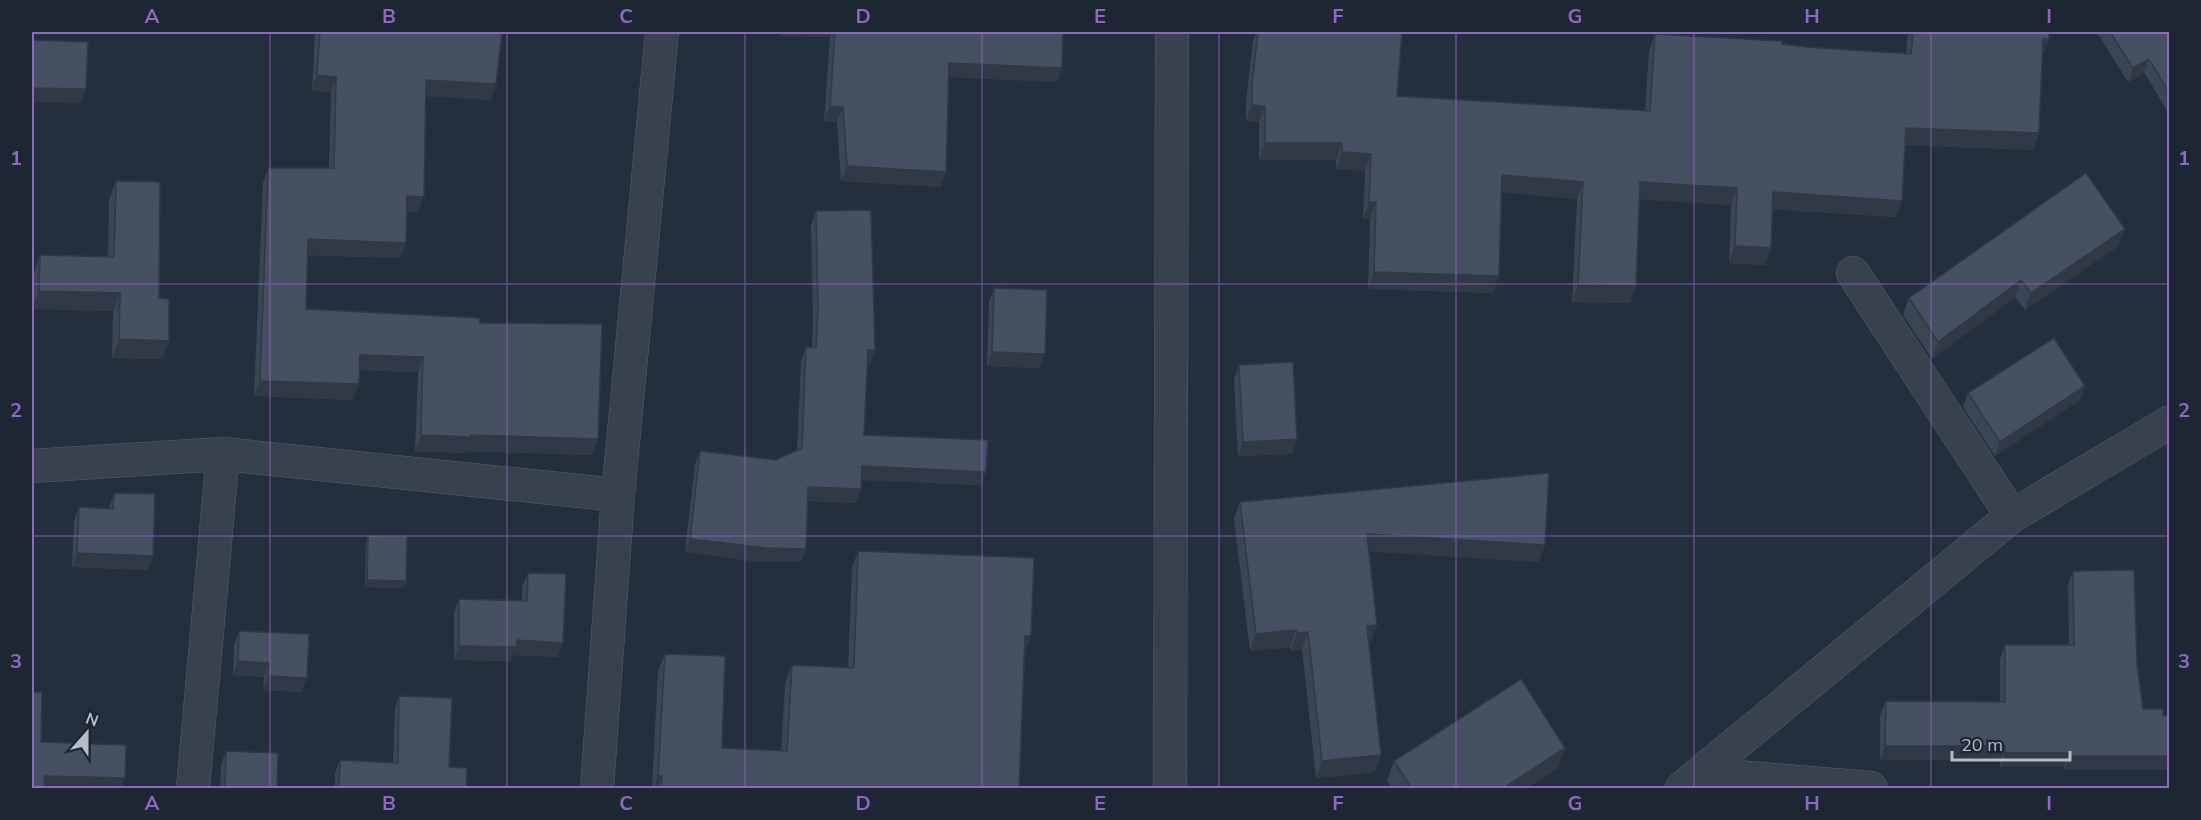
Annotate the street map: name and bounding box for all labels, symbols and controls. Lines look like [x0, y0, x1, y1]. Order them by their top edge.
text: A [145, 3, 160, 28]
text: B [382, 3, 396, 28]
text: C [619, 3, 633, 28]
text: D [855, 3, 871, 28]
text: E [1094, 3, 1106, 28]
text: F [1332, 3, 1344, 28]
text: G [1568, 3, 1582, 28]
text: H [1804, 3, 1820, 28]
text: I [2046, 3, 2052, 28]
text: 1 [10, 145, 22, 170]
text: 1 [2178, 145, 2190, 170]
text: 2 [10, 397, 22, 422]
text: 2 [2178, 397, 2190, 422]
text: 3 [10, 648, 22, 673]
text: 3 [2178, 648, 2190, 673]
north arrow [57, 703, 117, 763]
text: N [83, 707, 102, 730]
scale bar [1952, 724, 2070, 762]
text: 20 m [1961, 733, 2003, 756]
text: A [145, 790, 160, 815]
text: B [382, 790, 396, 815]
text: C [619, 790, 633, 815]
text: D [855, 790, 871, 815]
text: E [1094, 790, 1106, 815]
text: F [1332, 790, 1344, 815]
text: G [1568, 790, 1582, 815]
text: H [1804, 790, 1820, 815]
text: I [2046, 790, 2052, 815]

